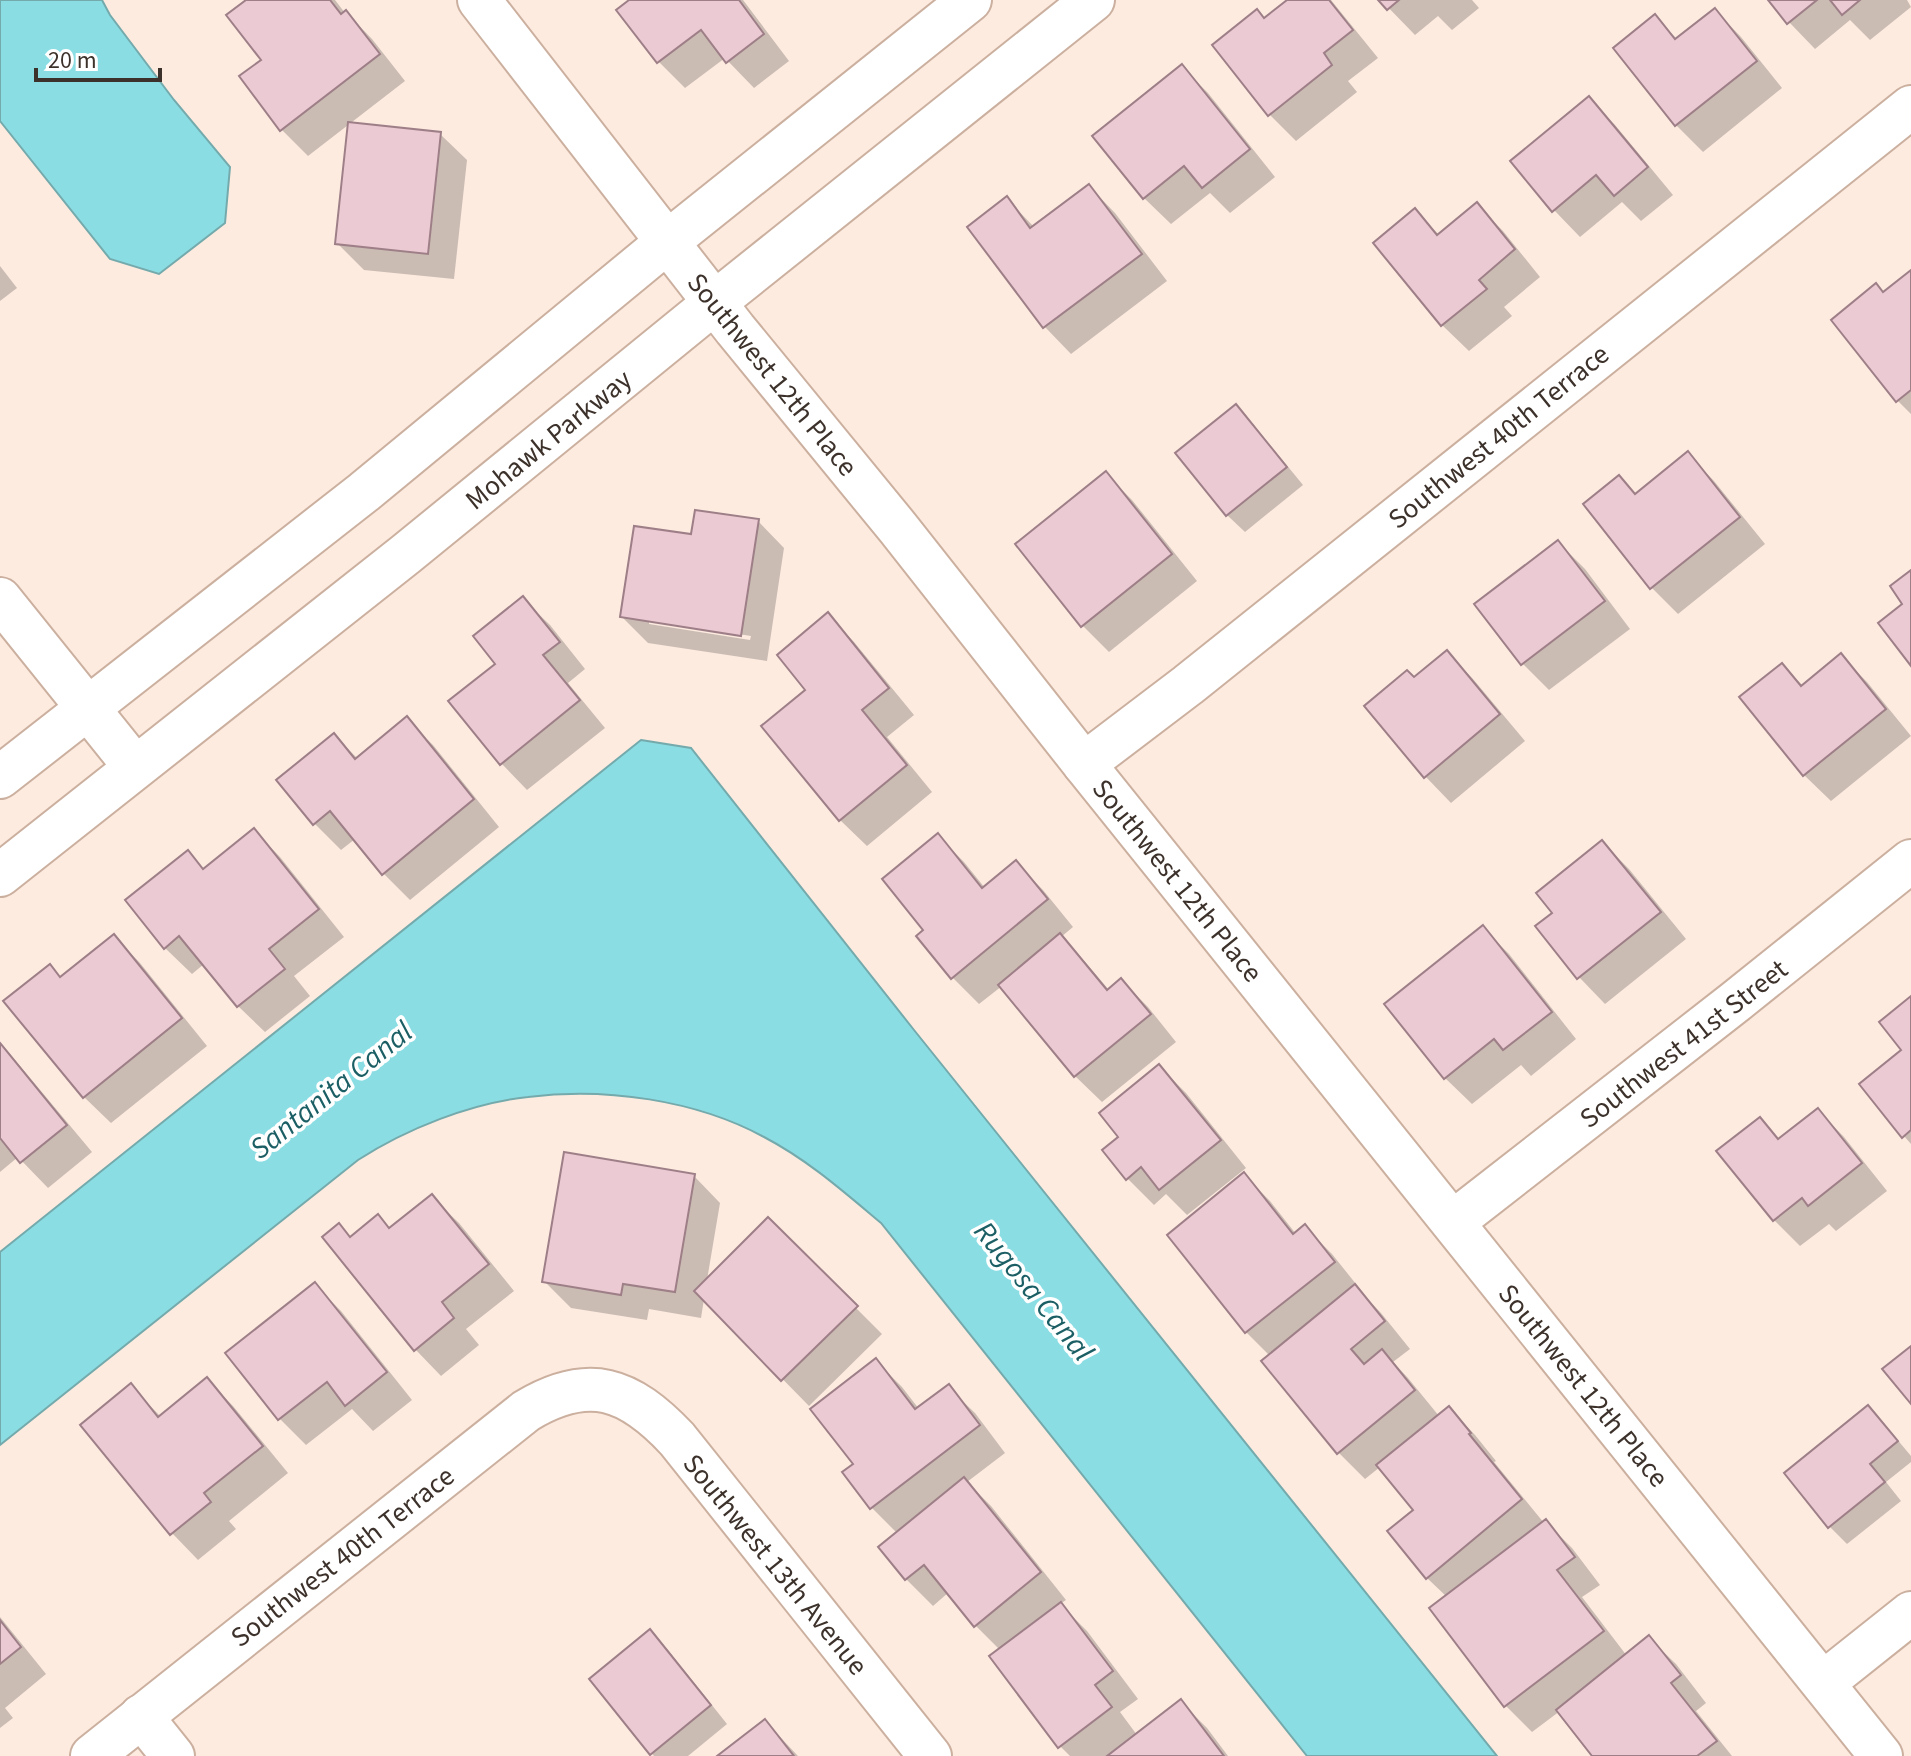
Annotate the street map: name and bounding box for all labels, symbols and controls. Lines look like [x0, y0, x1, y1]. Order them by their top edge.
scale bar [36, 32, 160, 82]
text: 20 m [48, 43, 97, 78]
street label: Southwest 12th Place [678, 264, 867, 485]
street label: Southwest 40th Terrace [1379, 335, 1618, 539]
street label: Mohawk Parkway [457, 360, 640, 519]
street label: Southwest 12th Place [1083, 770, 1272, 991]
street label: Southwest 41st Street [1571, 949, 1797, 1138]
water label: Santanita Canal [241, 1011, 422, 1170]
water label: Rugosa Canal [964, 1212, 1104, 1371]
street label: Southwest 12th Place [1489, 1275, 1678, 1496]
street label: Southwest 13th Avenue [673, 1445, 877, 1684]
street label: Southwest 40th Terrace [222, 1457, 463, 1657]

